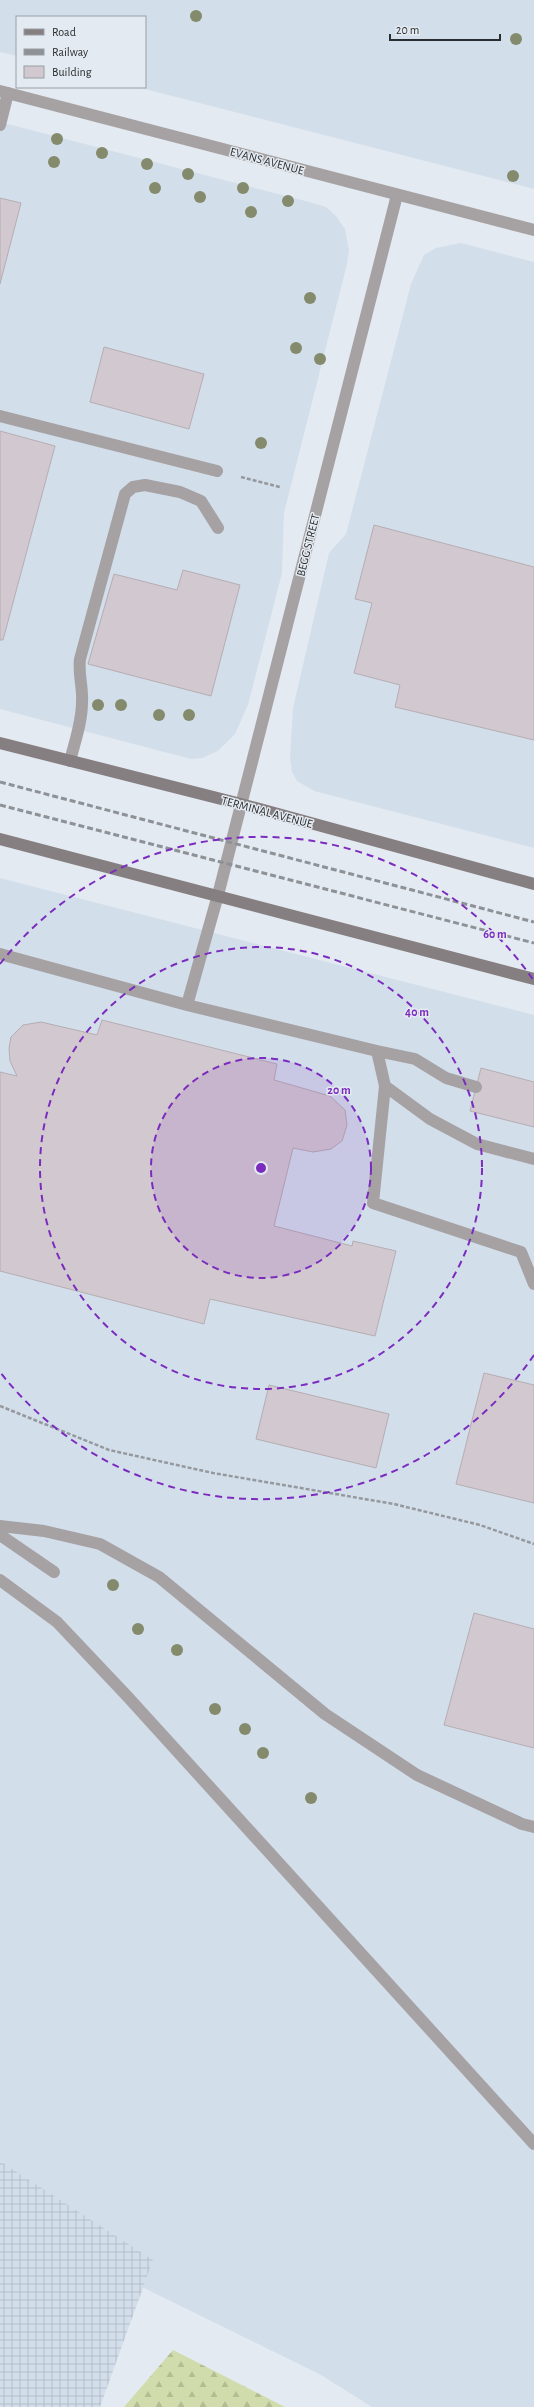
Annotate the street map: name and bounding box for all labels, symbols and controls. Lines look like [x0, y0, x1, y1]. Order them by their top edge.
legend [16, 16, 146, 88]
scale bar [390, 16, 500, 42]
text: 20 m [396, 24, 419, 36]
text: Road [52, 26, 76, 38]
text: Railway [52, 46, 88, 59]
text: Building [52, 66, 92, 78]
street label: EVANS AVENUE [229, 145, 305, 177]
street label: BEGG STREET [294, 512, 322, 577]
street label: TERMINAL AVENUE [220, 794, 314, 830]
text: 60 m [483, 928, 507, 940]
text: 40 m [405, 1006, 429, 1018]
text: 20 m [327, 1084, 351, 1096]
centre of rings [254, 1161, 268, 1175]

